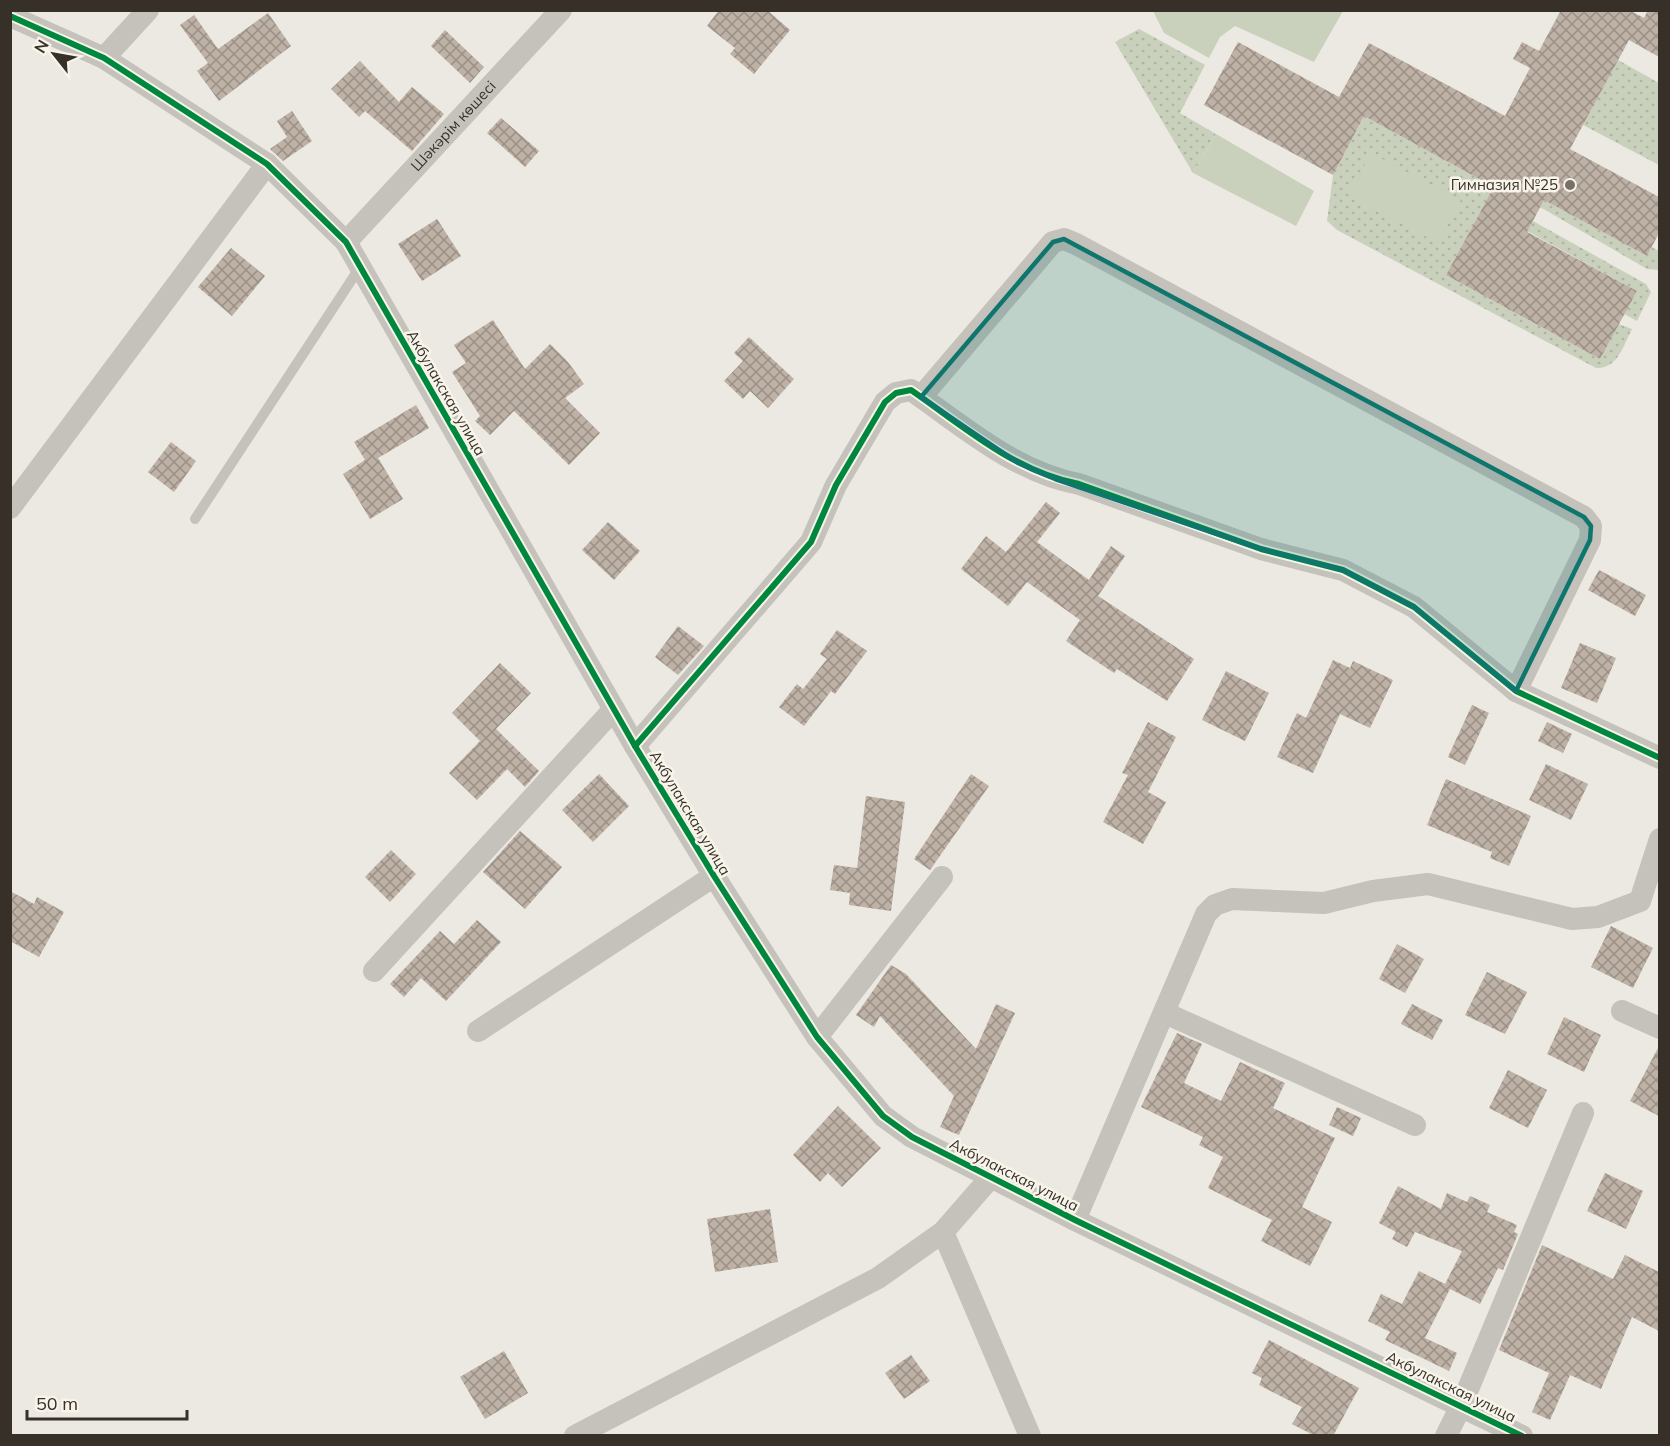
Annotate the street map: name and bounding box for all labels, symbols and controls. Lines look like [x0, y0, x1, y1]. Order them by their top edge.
north arrow [24, 24, 84, 84]
text: N [29, 36, 53, 57]
street label: Шәкәрім көшесі [406, 77, 500, 175]
place label: Гимназия №25 [1451, 175, 1558, 194]
marker: Гимназия №25 [1563, 178, 1577, 192]
street label: Акбулакская улица [403, 326, 490, 459]
street label: Акбулакская улица [646, 747, 735, 879]
street label: Акбулакская улица [947, 1134, 1082, 1215]
street label: Акбулакская улица [1383, 1347, 1519, 1426]
scale bar [27, 1383, 188, 1421]
text: 50 m [36, 1392, 78, 1415]

